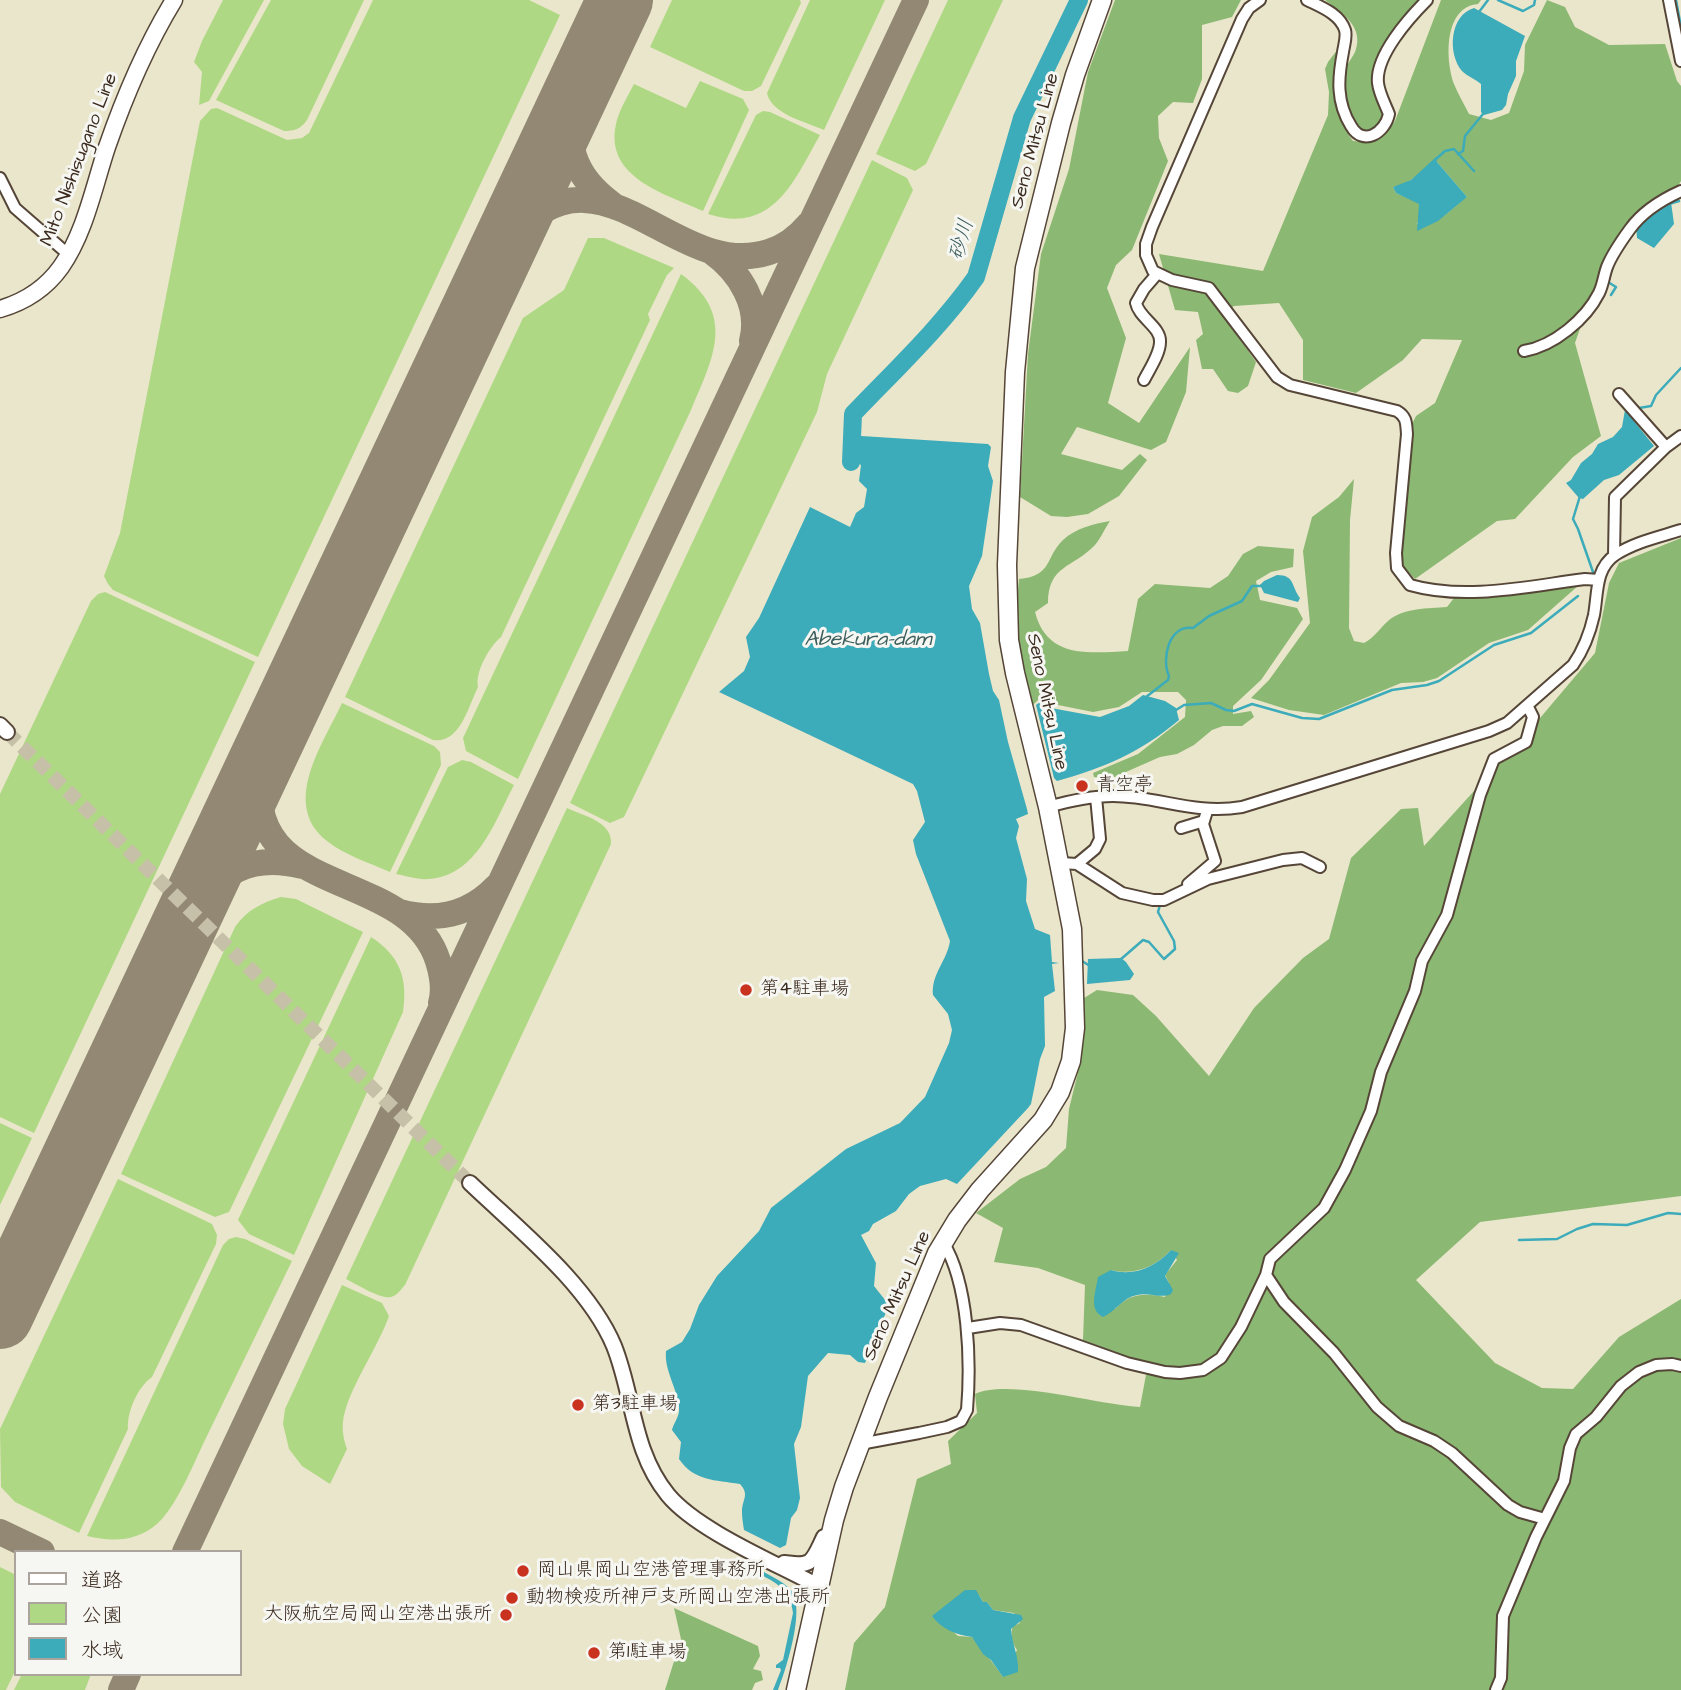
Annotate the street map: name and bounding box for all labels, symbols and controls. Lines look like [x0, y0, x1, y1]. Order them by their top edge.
street label: Mito Nishisugano Line [36, 70, 124, 250]
street label: Seno Mitsu Line [1007, 71, 1065, 211]
water label: 砂川 [945, 216, 981, 264]
water label: Abekura-dam [805, 628, 931, 654]
street label: Seno Mitsu Line [1020, 632, 1072, 772]
place label: 青空亭 [1096, 775, 1153, 797]
marker: 青空亭 [1074, 778, 1090, 794]
place label: 第4駐車場 [760, 979, 849, 1001]
marker: 第4駐車場 [738, 982, 754, 998]
street label: Seno Mitsu Line [859, 1228, 937, 1364]
place label: 第3駐車場 [592, 1394, 678, 1416]
marker: 第3駐車場 [570, 1397, 586, 1413]
legend [14, 1550, 242, 1676]
place label: 岡山県岡山空港管理事務所 [537, 1560, 765, 1582]
marker: 岡山県岡山空港管理事務所 [515, 1563, 531, 1579]
text: 道路 [81, 1566, 123, 1595]
place label: 動物検疫所神戸支所岡山空港出張所 [526, 1587, 830, 1609]
marker: 動物検疫所神戸支所岡山空港出張所 [504, 1590, 520, 1606]
text: 公園 [81, 1601, 123, 1630]
place label: 大阪航空局岡山空港出張所 [264, 1604, 492, 1626]
marker: 大阪航空局岡山空港出張所 [498, 1607, 514, 1623]
text: 水域 [81, 1636, 123, 1665]
place label: 第1駐車場 [608, 1642, 686, 1664]
marker: 第1駐車場 [586, 1645, 602, 1661]

